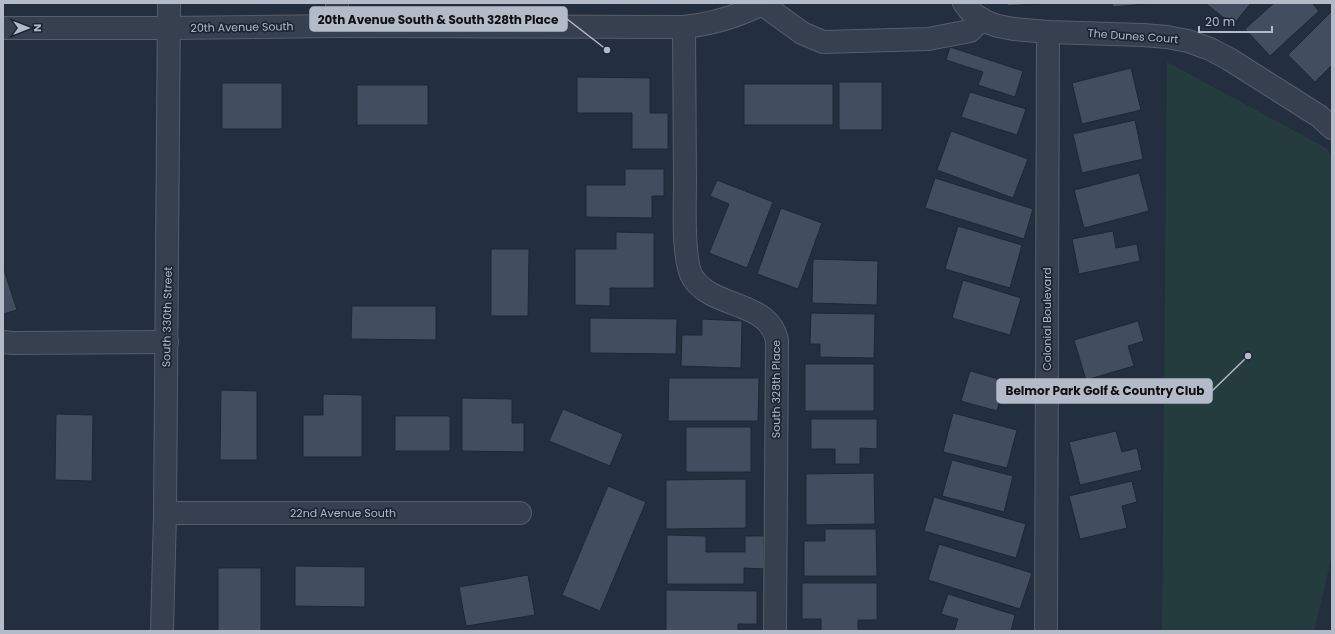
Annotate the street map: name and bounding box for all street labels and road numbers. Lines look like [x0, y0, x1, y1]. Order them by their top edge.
street label: 20th Avenue South [190, 18, 294, 36]
street label: The Dunes Court [1087, 25, 1179, 47]
street label: South 330th Street [158, 267, 176, 367]
street label: Colonial Boulevard [1039, 267, 1055, 371]
street label: South 328th Place [768, 340, 784, 438]
street label: 22nd Avenue South [290, 505, 396, 521]

